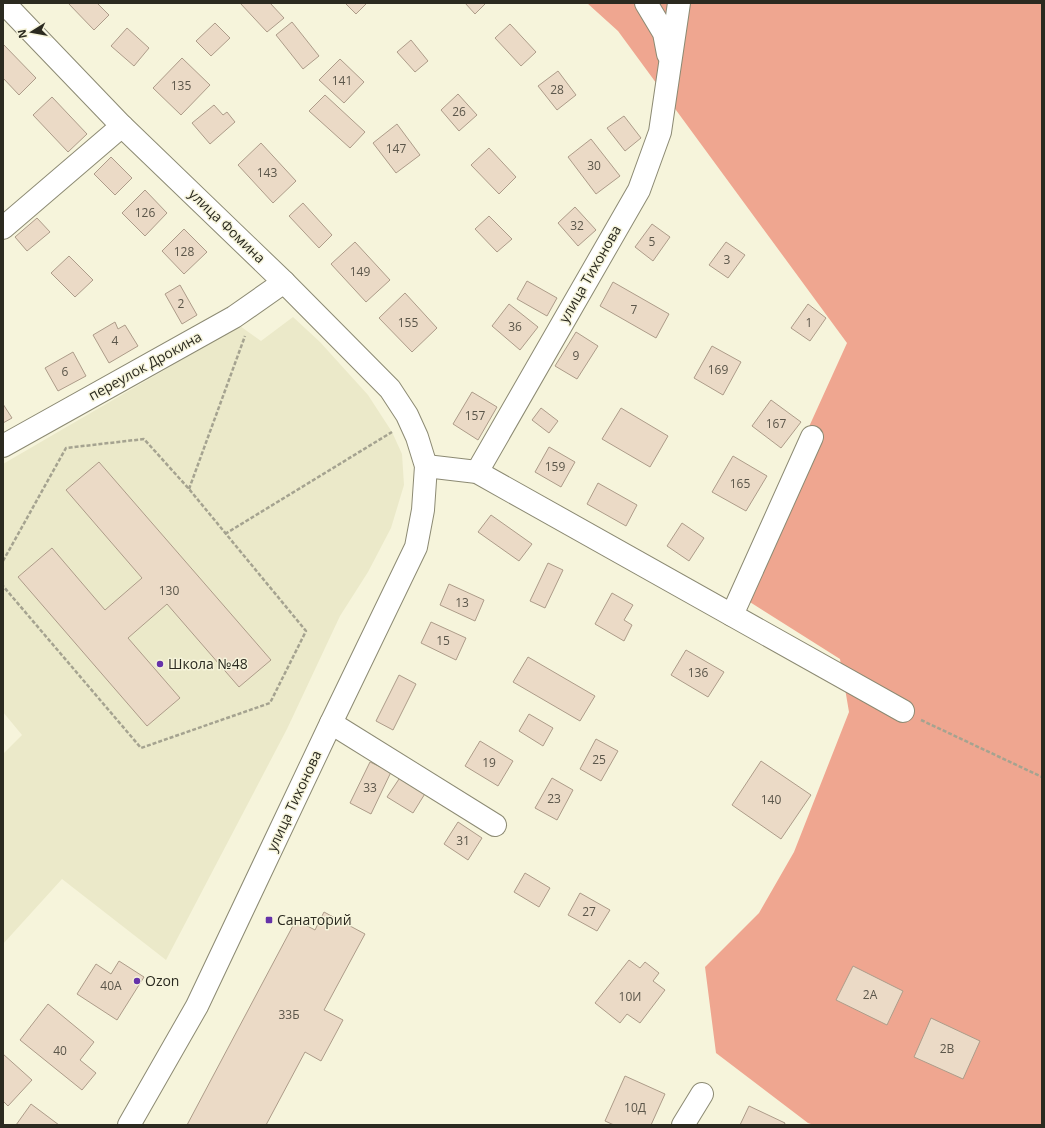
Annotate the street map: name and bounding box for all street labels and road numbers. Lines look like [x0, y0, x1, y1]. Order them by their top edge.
street label: улица Фомина [185, 184, 270, 267]
street label: улица Тихонова [554, 222, 625, 326]
street label: переулок Дрокина [85, 327, 205, 405]
street label: улица Тихонова [262, 747, 325, 854]

